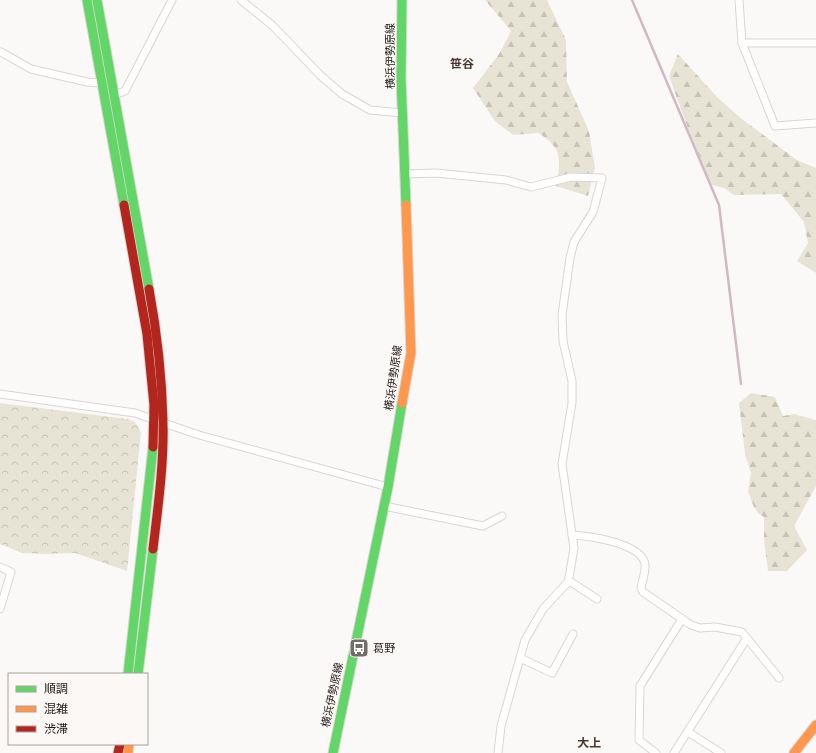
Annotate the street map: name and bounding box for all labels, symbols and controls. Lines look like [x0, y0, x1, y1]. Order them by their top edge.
street label: 横浜伊勢原線 [383, 23, 397, 89]
district label: 笹谷 [450, 56, 474, 71]
street label: 横浜伊勢原線 [381, 344, 405, 412]
bus stop icon: 葛野 [348, 637, 370, 659]
place label: 葛野 [373, 641, 395, 655]
street label: 横浜伊勢原線 [318, 661, 346, 729]
legend [8, 673, 148, 745]
text: 順調 [44, 681, 68, 696]
text: 混雑 [44, 701, 68, 716]
text: 渋滞 [44, 721, 68, 736]
district label: 大上 [577, 735, 601, 750]

